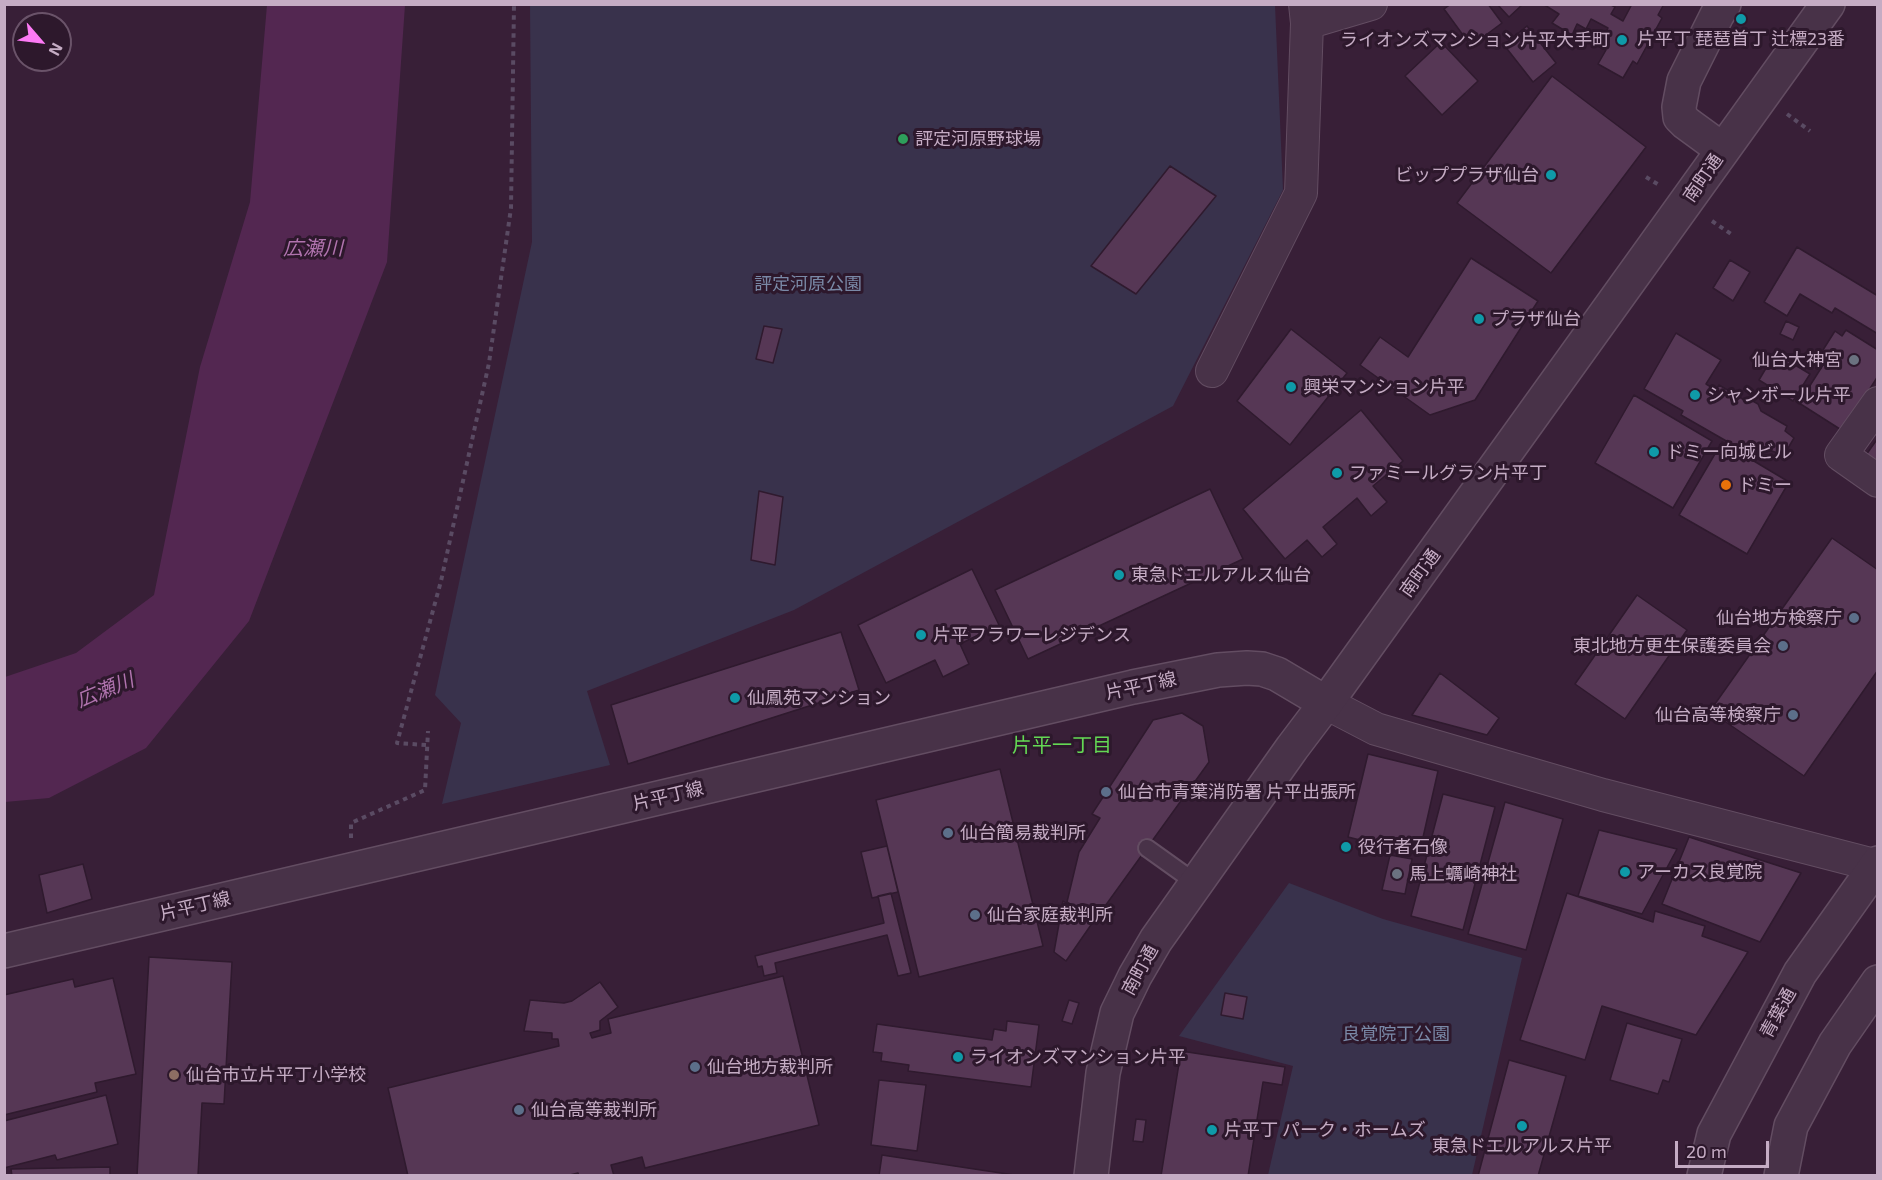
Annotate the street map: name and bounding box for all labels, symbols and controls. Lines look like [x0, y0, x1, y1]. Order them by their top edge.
north arrow [12, 12, 72, 72]
marker: 片平丁 琵琶首丁 辻標23番 [1734, 12, 1748, 26]
place label: 片平丁 琵琶首丁 辻標23番 [1637, 28, 1845, 50]
place label: ライオンズマンション片平大手町 [1340, 29, 1610, 51]
marker: ライオンズマンション片平大手町 [1615, 33, 1629, 47]
text: N [45, 40, 68, 59]
place label: 評定河原野球場 [915, 128, 1041, 150]
marker: 評定河原野球場 [896, 132, 910, 146]
street label: 南町通 [1679, 150, 1727, 206]
place label: ビッププラザ仙台 [1395, 164, 1539, 186]
marker: ビッププラザ仙台 [1544, 168, 1558, 182]
water label: 広瀬川 [283, 236, 343, 260]
park label: 評定河原公園 [754, 273, 862, 295]
place label: プラザ仙台 [1491, 308, 1581, 330]
marker: プラザ仙台 [1472, 312, 1486, 326]
place label: 仙台大神宮 [1752, 349, 1842, 371]
marker: 仙台大神宮 [1847, 353, 1861, 367]
place label: 興栄マンション片平 [1303, 376, 1465, 398]
marker: 興栄マンション片平 [1284, 380, 1298, 394]
place label: シャンボール片平 [1707, 384, 1851, 406]
marker: シャンボール片平 [1688, 388, 1702, 402]
place label: ドミー向城ビル [1666, 441, 1792, 463]
marker: ドミー向城ビル [1647, 445, 1661, 459]
place label: ファミールグラン片平丁 [1349, 462, 1547, 484]
marker: ファミールグラン片平丁 [1330, 466, 1344, 480]
place label: ドミー [1738, 474, 1792, 496]
marker: ドミー [1719, 478, 1733, 492]
street label: 南町通 [1395, 545, 1445, 601]
place label: 東急ドエルアルス仙台 [1131, 564, 1311, 586]
marker: 東急ドエルアルス仙台 [1112, 568, 1126, 582]
place label: 仙台地方検察庁 [1716, 607, 1842, 629]
marker: 仙台地方検察庁 [1847, 611, 1861, 625]
place label: 片平フラワーレジデンス [933, 624, 1131, 646]
marker: 片平フラワーレジデンス [914, 628, 928, 642]
place label: 東北地方更生保護委員会 [1573, 635, 1771, 657]
marker: 東北地方更生保護委員会 [1776, 639, 1790, 653]
water label: 広瀬川 [73, 668, 137, 712]
street label: 片平丁線 [1104, 668, 1178, 704]
place label: 仙鳳苑マンション [747, 687, 891, 709]
marker: 仙鳳苑マンション [728, 691, 742, 705]
place label: 仙台高等検察庁 [1655, 704, 1781, 726]
marker: 仙台高等検察庁 [1786, 708, 1800, 722]
district label: 片平一丁目 [1012, 733, 1112, 757]
street label: 片平丁線 [630, 777, 706, 815]
place label: 仙台市青葉消防署 片平出張所 [1118, 781, 1356, 803]
marker: 仙台市青葉消防署 片平出張所 [1099, 785, 1113, 799]
place label: 仙台簡易裁判所 [960, 822, 1086, 844]
marker: 仙台簡易裁判所 [941, 826, 955, 840]
place label: 役行者石像 [1358, 836, 1448, 858]
marker: 役行者石像 [1339, 840, 1353, 854]
place label: アーカス良覚院 [1637, 861, 1762, 883]
place label: 馬上蠣崎神社 [1409, 863, 1517, 885]
marker: アーカス良覚院 [1618, 865, 1632, 879]
marker: 馬上蠣崎神社 [1390, 867, 1404, 881]
street label: 片平丁線 [157, 887, 233, 925]
place label: 仙台家庭裁判所 [987, 904, 1113, 926]
marker: 仙台家庭裁判所 [968, 908, 982, 922]
street label: 南町通 [1117, 941, 1163, 999]
street label: 青葉通 [1755, 984, 1801, 1042]
park label: 良覚院丁公園 [1342, 1023, 1450, 1045]
place label: ライオンズマンション片平 [970, 1046, 1186, 1068]
marker: ライオンズマンション片平 [951, 1050, 965, 1064]
place label: 仙台地方裁判所 [707, 1056, 833, 1078]
marker: 仙台地方裁判所 [688, 1060, 702, 1074]
place label: 仙台市立片平丁小学校 [186, 1064, 366, 1086]
marker: 仙台市立片平丁小学校 [167, 1068, 181, 1082]
place label: 仙台高等裁判所 [531, 1099, 657, 1121]
marker: 仙台高等裁判所 [512, 1103, 526, 1117]
place label: 片平丁 パーク・ホームズ [1224, 1119, 1426, 1141]
marker: 東急ドエルアルス片平 [1515, 1119, 1529, 1133]
marker: 片平丁 パーク・ホームズ [1205, 1123, 1219, 1137]
scale bar [1678, 1129, 1772, 1167]
place label: 東急ドエルアルス片平 [1432, 1135, 1612, 1157]
text: 20 m [1686, 1140, 1727, 1162]

